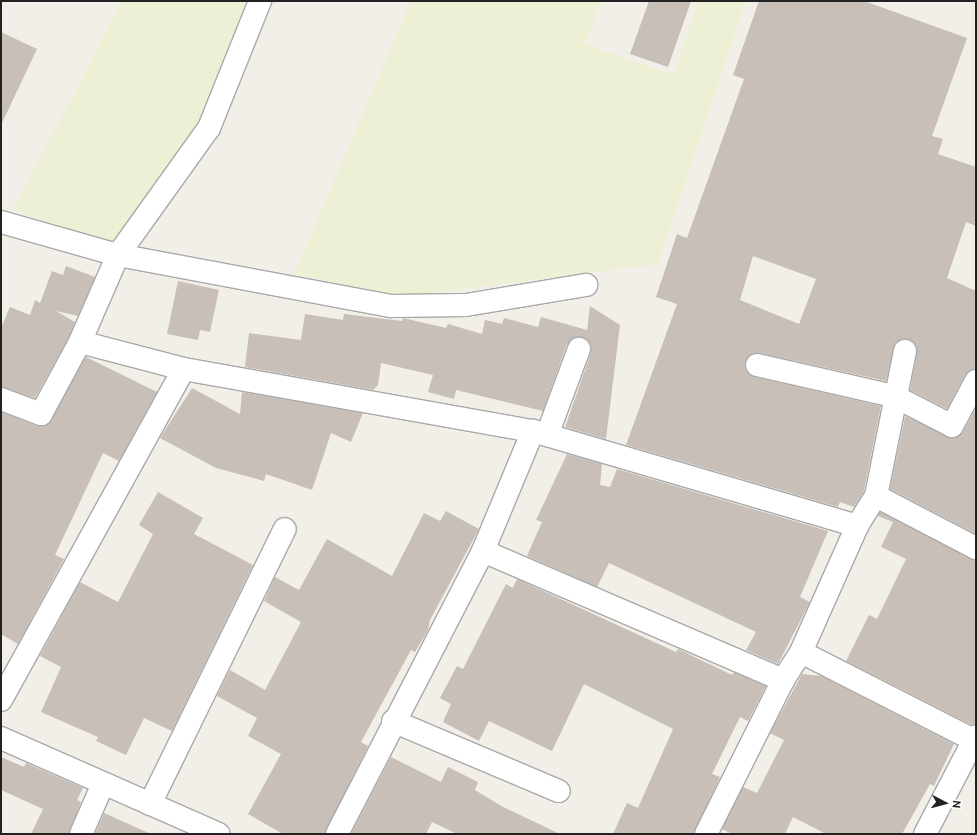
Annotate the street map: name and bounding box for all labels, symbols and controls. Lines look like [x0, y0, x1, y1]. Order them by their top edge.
north arrow [925, 783, 965, 823]
text: N [950, 800, 964, 809]

